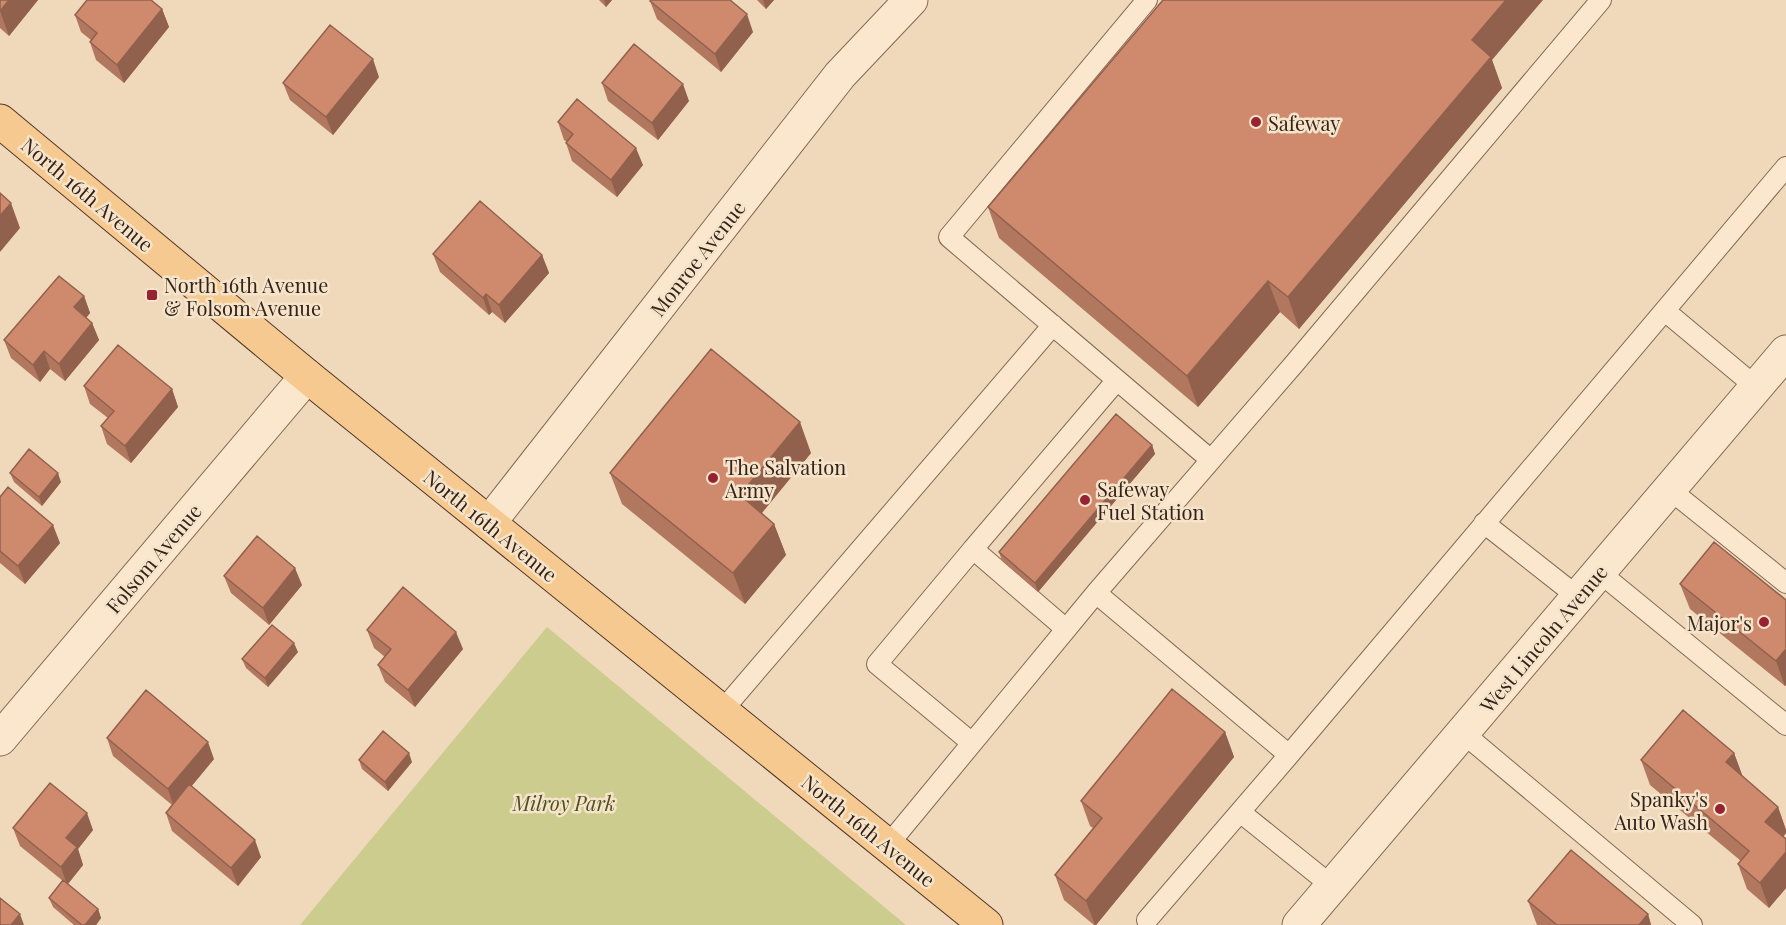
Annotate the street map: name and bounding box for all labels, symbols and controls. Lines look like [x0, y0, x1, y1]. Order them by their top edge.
place label: Safeway [1268, 109, 1340, 136]
marker: Safeway [1249, 115, 1263, 129]
street label: North 16th Avenue [16, 131, 160, 257]
street label: Monroe Avenue [643, 195, 751, 321]
place label: North 16th Avenue & Folsom Avenue [164, 271, 328, 321]
marker: North 16th Avenue & Folsom Avenue [145, 288, 159, 302]
place label: The Salvation Army [724, 453, 846, 503]
street label: North 16th Avenue [419, 463, 563, 587]
marker: The Salvation Army [706, 471, 720, 485]
place label: Safeway Fuel Station [1097, 475, 1205, 525]
marker: Safeway Fuel Station [1078, 493, 1092, 507]
street label: Folsom Avenue [99, 497, 207, 619]
street label: West Lincoln Avenue [1472, 558, 1613, 718]
place label: Major's [1687, 609, 1752, 636]
marker: Major's [1757, 615, 1771, 629]
street label: North 16th Avenue [797, 768, 941, 892]
place label: Spanky's Auto Wash [1613, 785, 1708, 835]
park label: Milroy Park [512, 789, 615, 816]
marker: Spanky's Auto Wash [1713, 802, 1727, 816]

